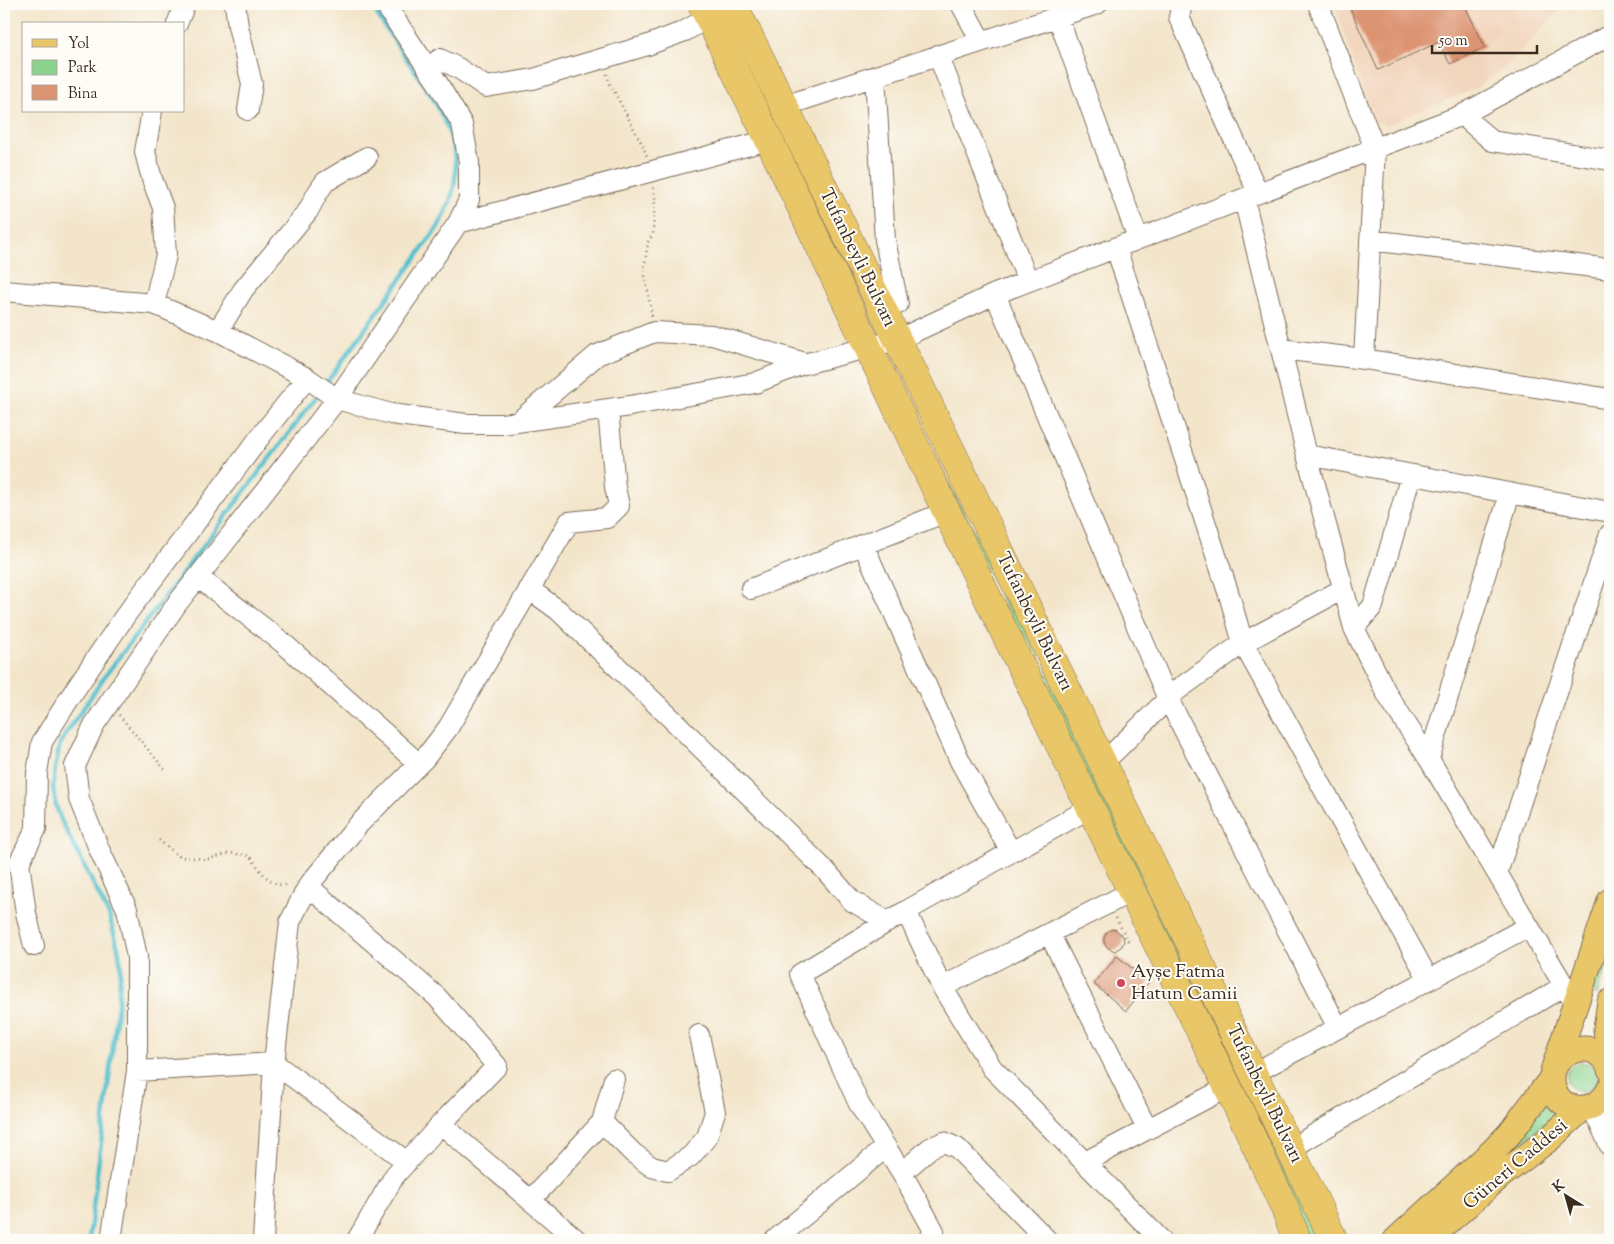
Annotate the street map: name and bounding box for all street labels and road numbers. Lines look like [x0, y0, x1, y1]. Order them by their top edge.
street label: Tufanbeyli Bulvarı [812, 184, 902, 332]
street label: Tufanbeyli Bulvarı [989, 548, 1079, 696]
street label: Tufanbeyli Bulvarı [1219, 1020, 1309, 1168]
street label: Güneri Caddesi [1458, 1113, 1574, 1217]

